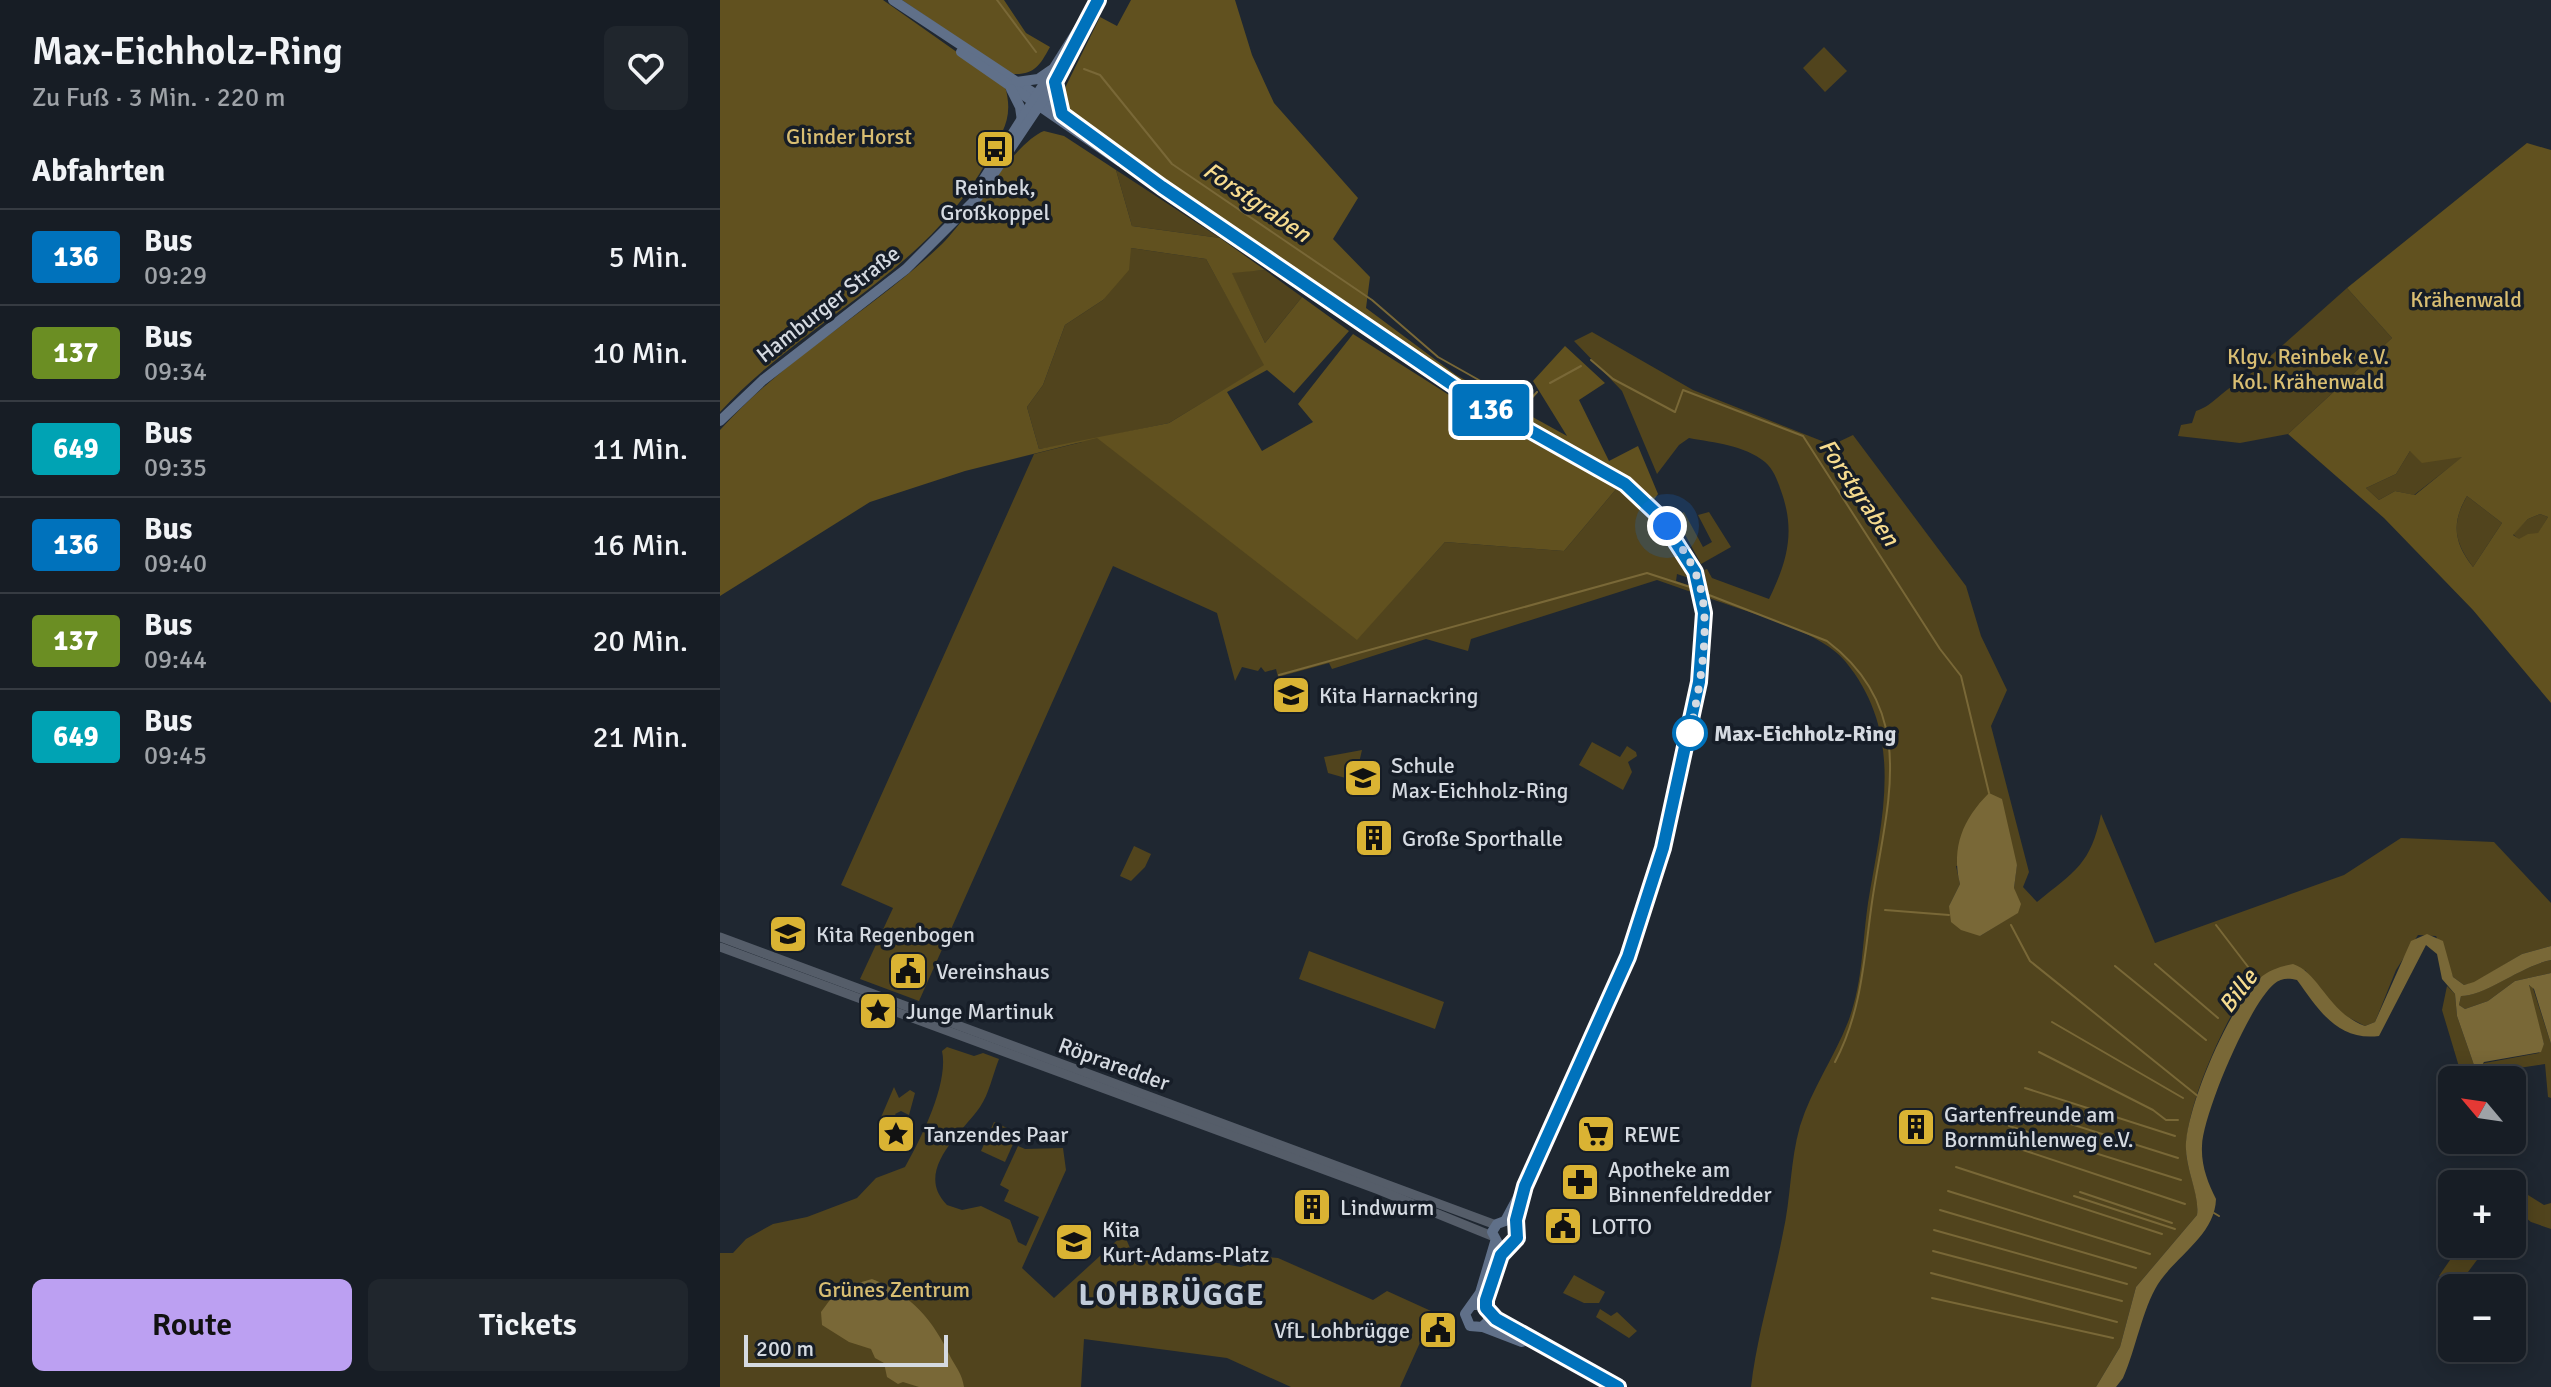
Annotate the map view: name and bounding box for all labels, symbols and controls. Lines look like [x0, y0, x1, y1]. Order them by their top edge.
button: heart [604, 26, 688, 110]
text: Max-Eichholz-Ring [32, 28, 343, 75]
text: Zu Fuß · 3 Min. · 220 m [32, 82, 285, 114]
park label: Glinder Horst [786, 123, 912, 150]
bus stop icon: Reinbek, Großkoppel [974, 128, 1016, 170]
text: Abfahrten [32, 153, 165, 190]
water label: Forstgraben [1198, 155, 1317, 249]
place label: Reinbek, Großkoppel [940, 174, 1050, 226]
text: Bus [144, 223, 192, 260]
text: 5 Min. [609, 239, 688, 276]
text: 136 [53, 240, 99, 274]
street label: Hamburger Straße [751, 240, 905, 368]
text: 09:29 [144, 260, 207, 292]
park label: Krähenwald [2410, 286, 2522, 313]
text: Bus [144, 319, 192, 356]
text: 10 Min. [592, 335, 688, 372]
text: 137 [53, 336, 99, 370]
park label: Klgv. Reinbek e.V. Kol. Krähenwald [2227, 343, 2389, 395]
text: 09:34 [144, 356, 207, 388]
line badge: 136 [1445, 384, 1537, 436]
text: 136 [1468, 393, 1514, 427]
text: Bus [144, 415, 192, 452]
text: 11 Min. [592, 431, 688, 468]
text: 649 [53, 432, 99, 466]
water label: Forstgraben [1812, 433, 1906, 552]
text: 09:35 [144, 452, 207, 484]
your location [1647, 506, 1687, 546]
text: Bus [144, 511, 192, 548]
text: 16 Min. [592, 527, 688, 564]
text: 136 [53, 528, 99, 562]
text: 09:40 [144, 548, 207, 580]
text: Bus [144, 607, 192, 644]
text: 20 Min. [592, 623, 688, 660]
text: 137 [53, 624, 99, 658]
text: 09:44 [144, 644, 207, 676]
school or university icon: Kita Harnackring [1270, 674, 1312, 716]
place label: Kita Harnackring [1319, 682, 1478, 709]
text: Bus [144, 703, 192, 740]
marker: Max-Eichholz-Ring [1673, 716, 1707, 750]
text: 21 Min. [592, 719, 688, 756]
text: 649 [53, 720, 99, 754]
place label: Max-Eichholz-Ring [1714, 720, 1896, 747]
text: 09:45 [144, 740, 207, 772]
place label: Schule Max-Eichholz-Ring [1391, 752, 1568, 804]
school or university icon: Schule Max-Eichholz-Ring [1342, 757, 1384, 799]
building icon: Große Sporthalle [1353, 817, 1395, 859]
place label: Große Sporthalle [1402, 825, 1563, 852]
school or university icon: Kita Regenbogen [767, 913, 809, 955]
place label: Kita Regenbogen [816, 921, 975, 948]
public building icon: Vereinshaus [887, 950, 929, 992]
place label: Vereinshaus [936, 958, 1050, 985]
water label: Bille [2212, 963, 2265, 1019]
place icon: Junge Martinuk [857, 990, 899, 1032]
place label: Junge Martinuk [906, 998, 1054, 1025]
street label: Röpraredder [1055, 1031, 1173, 1097]
north arrow [2438, 1066, 2526, 1154]
map controls [2438, 1066, 2526, 1362]
place label: Gartenfreunde am Bornmühlenweg e.V. [1944, 1101, 2134, 1153]
building icon: Gartenfreunde am Bornmühlenweg e.V. [1895, 1106, 1937, 1148]
place icon: Tanzendes Paar [875, 1113, 917, 1155]
supermarket icon: REWE [1575, 1113, 1617, 1155]
place label: Tanzendes Paar [924, 1121, 1068, 1148]
place label: REWE [1624, 1121, 1681, 1148]
place label: Apotheke am Binnenfeldredder [1608, 1156, 1772, 1208]
pharmacy icon: Apotheke am Binnenfeldredder [1559, 1161, 1601, 1203]
button: + [2438, 1170, 2526, 1258]
building icon: Lindwurm [1291, 1186, 1333, 1228]
place label: Lindwurm [1340, 1194, 1434, 1221]
public building icon: LOTTO [1542, 1205, 1584, 1247]
place label: LOTTO [1591, 1213, 1652, 1240]
place label: Kita Kurt-Adams-Platz [1102, 1216, 1270, 1268]
school or university icon: Kita Kurt-Adams-Platz [1053, 1221, 1095, 1263]
button: − [2438, 1274, 2526, 1362]
park label: Grünes Zentrum [818, 1276, 970, 1303]
district label: LOHBRÜGGE [1079, 1277, 1265, 1314]
button: Route [32, 1279, 352, 1371]
button: Tickets [368, 1279, 688, 1371]
public building icon: VfL Lohbrügge [1417, 1309, 1459, 1351]
place label: VfL Lohbrügge [1274, 1317, 1410, 1344]
scale bar [744, 1331, 948, 1367]
text: 200 m [756, 1335, 814, 1362]

